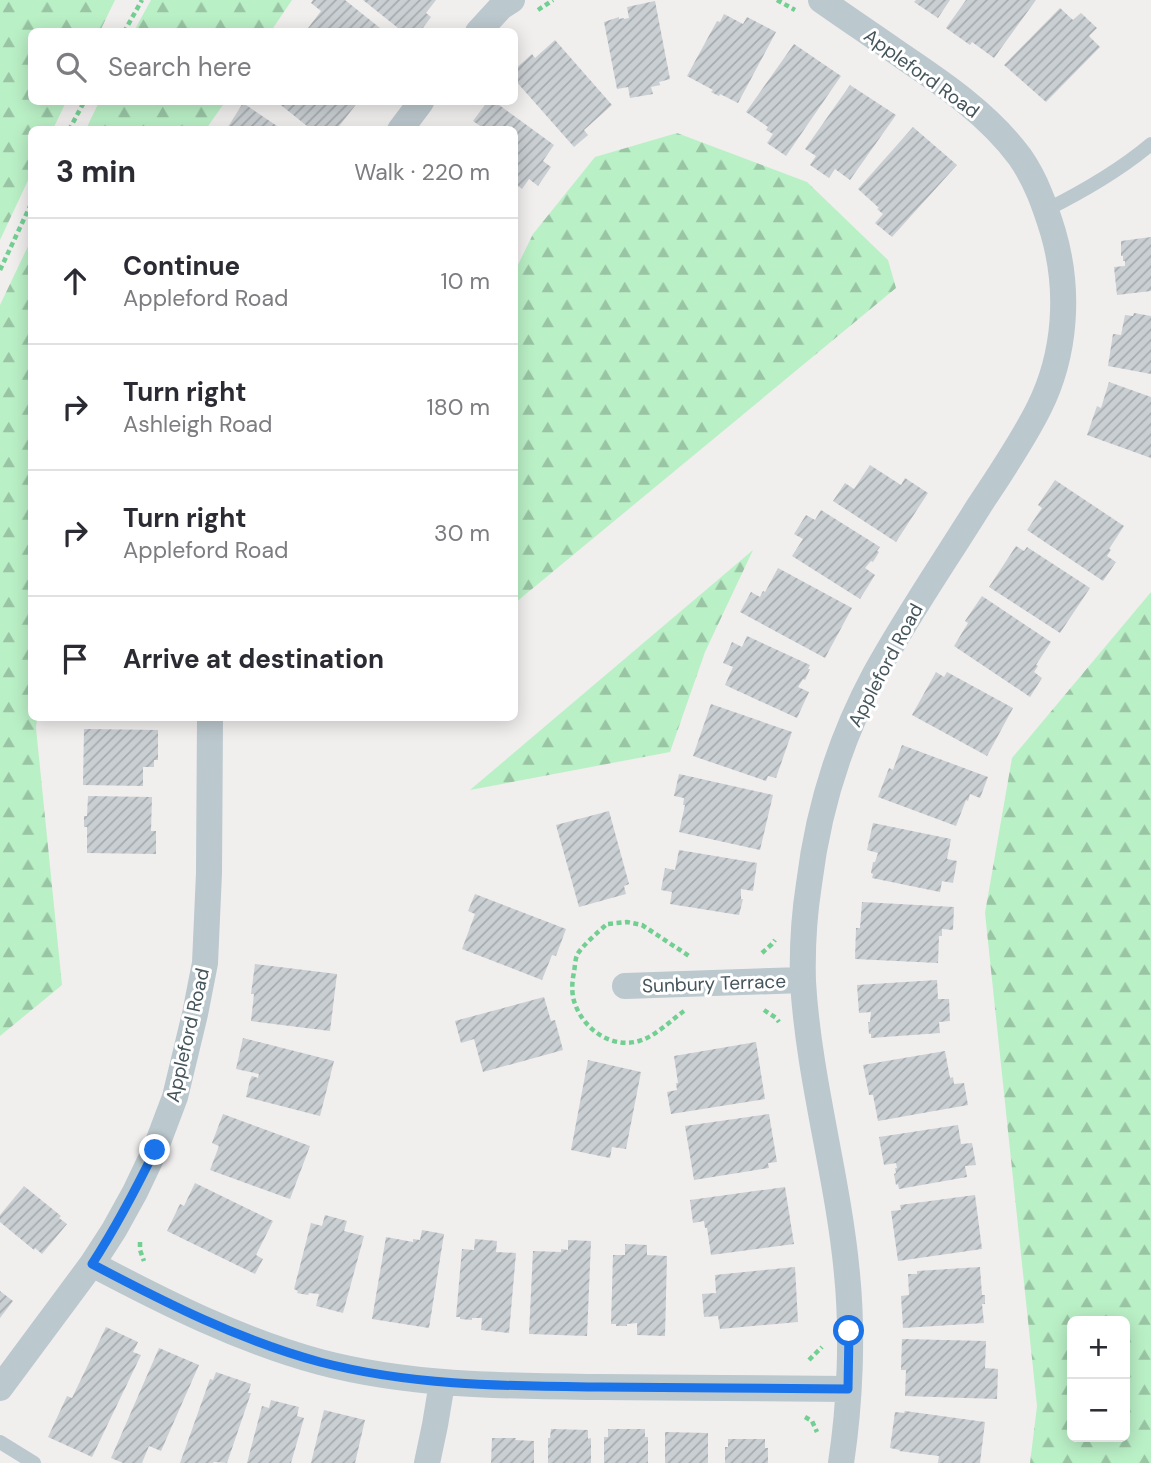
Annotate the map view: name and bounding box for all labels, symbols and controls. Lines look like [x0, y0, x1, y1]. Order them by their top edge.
street label: Appleford Road [859, 23, 984, 124]
search box [28, 28, 518, 105]
icon: search [52, 48, 90, 86]
text: Search here [108, 50, 251, 84]
text: 3 min [56, 152, 136, 191]
text: Walk · 220 m [354, 157, 490, 187]
text: Continue [123, 249, 240, 283]
icon: ahead [56, 262, 94, 300]
text: 10 m [440, 266, 490, 296]
text: Appleford Road [123, 283, 288, 313]
text: Turn right [123, 375, 247, 409]
icon: right [56, 388, 94, 426]
text: 180 m [426, 392, 490, 422]
text: Ashleigh Road [123, 409, 272, 439]
text: Turn right [123, 501, 247, 535]
icon: right [56, 514, 94, 552]
text: 30 m [434, 518, 490, 548]
text: Appleford Road [123, 535, 288, 565]
street label: Appleford Road [842, 599, 929, 731]
icon: arrive [56, 640, 94, 678]
text: Arrive at destination [123, 642, 384, 676]
street label: Appleford Road [160, 966, 215, 1105]
street label: Sunbury Terrace [642, 968, 786, 999]
route end [139, 1134, 170, 1165]
route start [833, 1315, 864, 1346]
map controls [1067, 1316, 1130, 1442]
button: + [1067, 1316, 1130, 1379]
button: − [1067, 1379, 1130, 1442]

